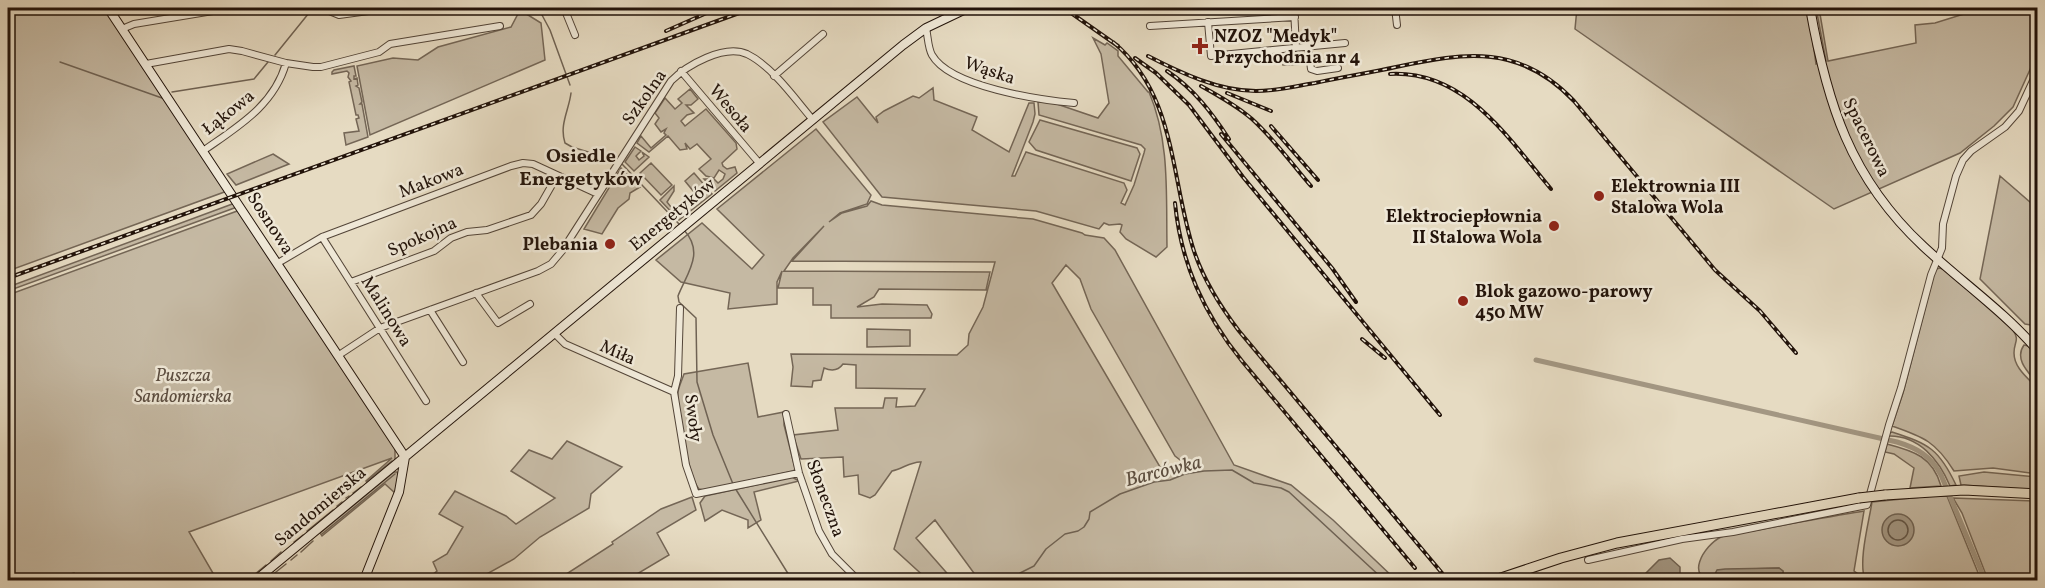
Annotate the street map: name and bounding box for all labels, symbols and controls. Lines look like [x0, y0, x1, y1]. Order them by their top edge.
place label: NZOZ "Medyk" Przychodnia nr 4 [1214, 25, 1361, 71]
marker: NZOZ "Medyk" Przychodnia nr 4 [1191, 37, 1209, 55]
street label: Wąska [961, 51, 1018, 92]
street label: Szkolna [617, 65, 674, 131]
street label: Wesoła [702, 79, 758, 139]
street label: Łąkowa [197, 84, 260, 142]
street label: Spacerowa [1836, 94, 1896, 182]
district label: Osiedle Energetyków [519, 143, 643, 194]
street label: Makowa [396, 158, 468, 205]
street label: Energetyków [625, 173, 721, 258]
place label: Elektrownia III Stalowa Wola [1611, 175, 1740, 221]
street label: Sosnowa [240, 188, 299, 260]
marker: Elektrownia III Stalowa Wola [1592, 189, 1606, 203]
place label: Elektrociepłownia II Stalowa Wola [1386, 205, 1542, 251]
street label: Spokojna [384, 211, 461, 264]
marker: Elektrociepłownia II Stalowa Wola [1547, 219, 1561, 233]
place label: Plebania [523, 233, 598, 258]
marker: Plebania [603, 237, 617, 251]
street label: Malinowa [354, 271, 417, 352]
place label: Blok gazowo-parowy 450 MW [1475, 280, 1653, 326]
marker: Blok gazowo-parowy 450 MW [1456, 294, 1470, 308]
street label: Miła [596, 335, 639, 372]
park label: Puszcza Sandomierska [134, 364, 232, 410]
street label: Swoły [677, 393, 708, 444]
water label: Barcówka [1122, 449, 1205, 495]
street label: Słoneczna [799, 456, 850, 541]
street label: Sandomierska [270, 461, 372, 553]

